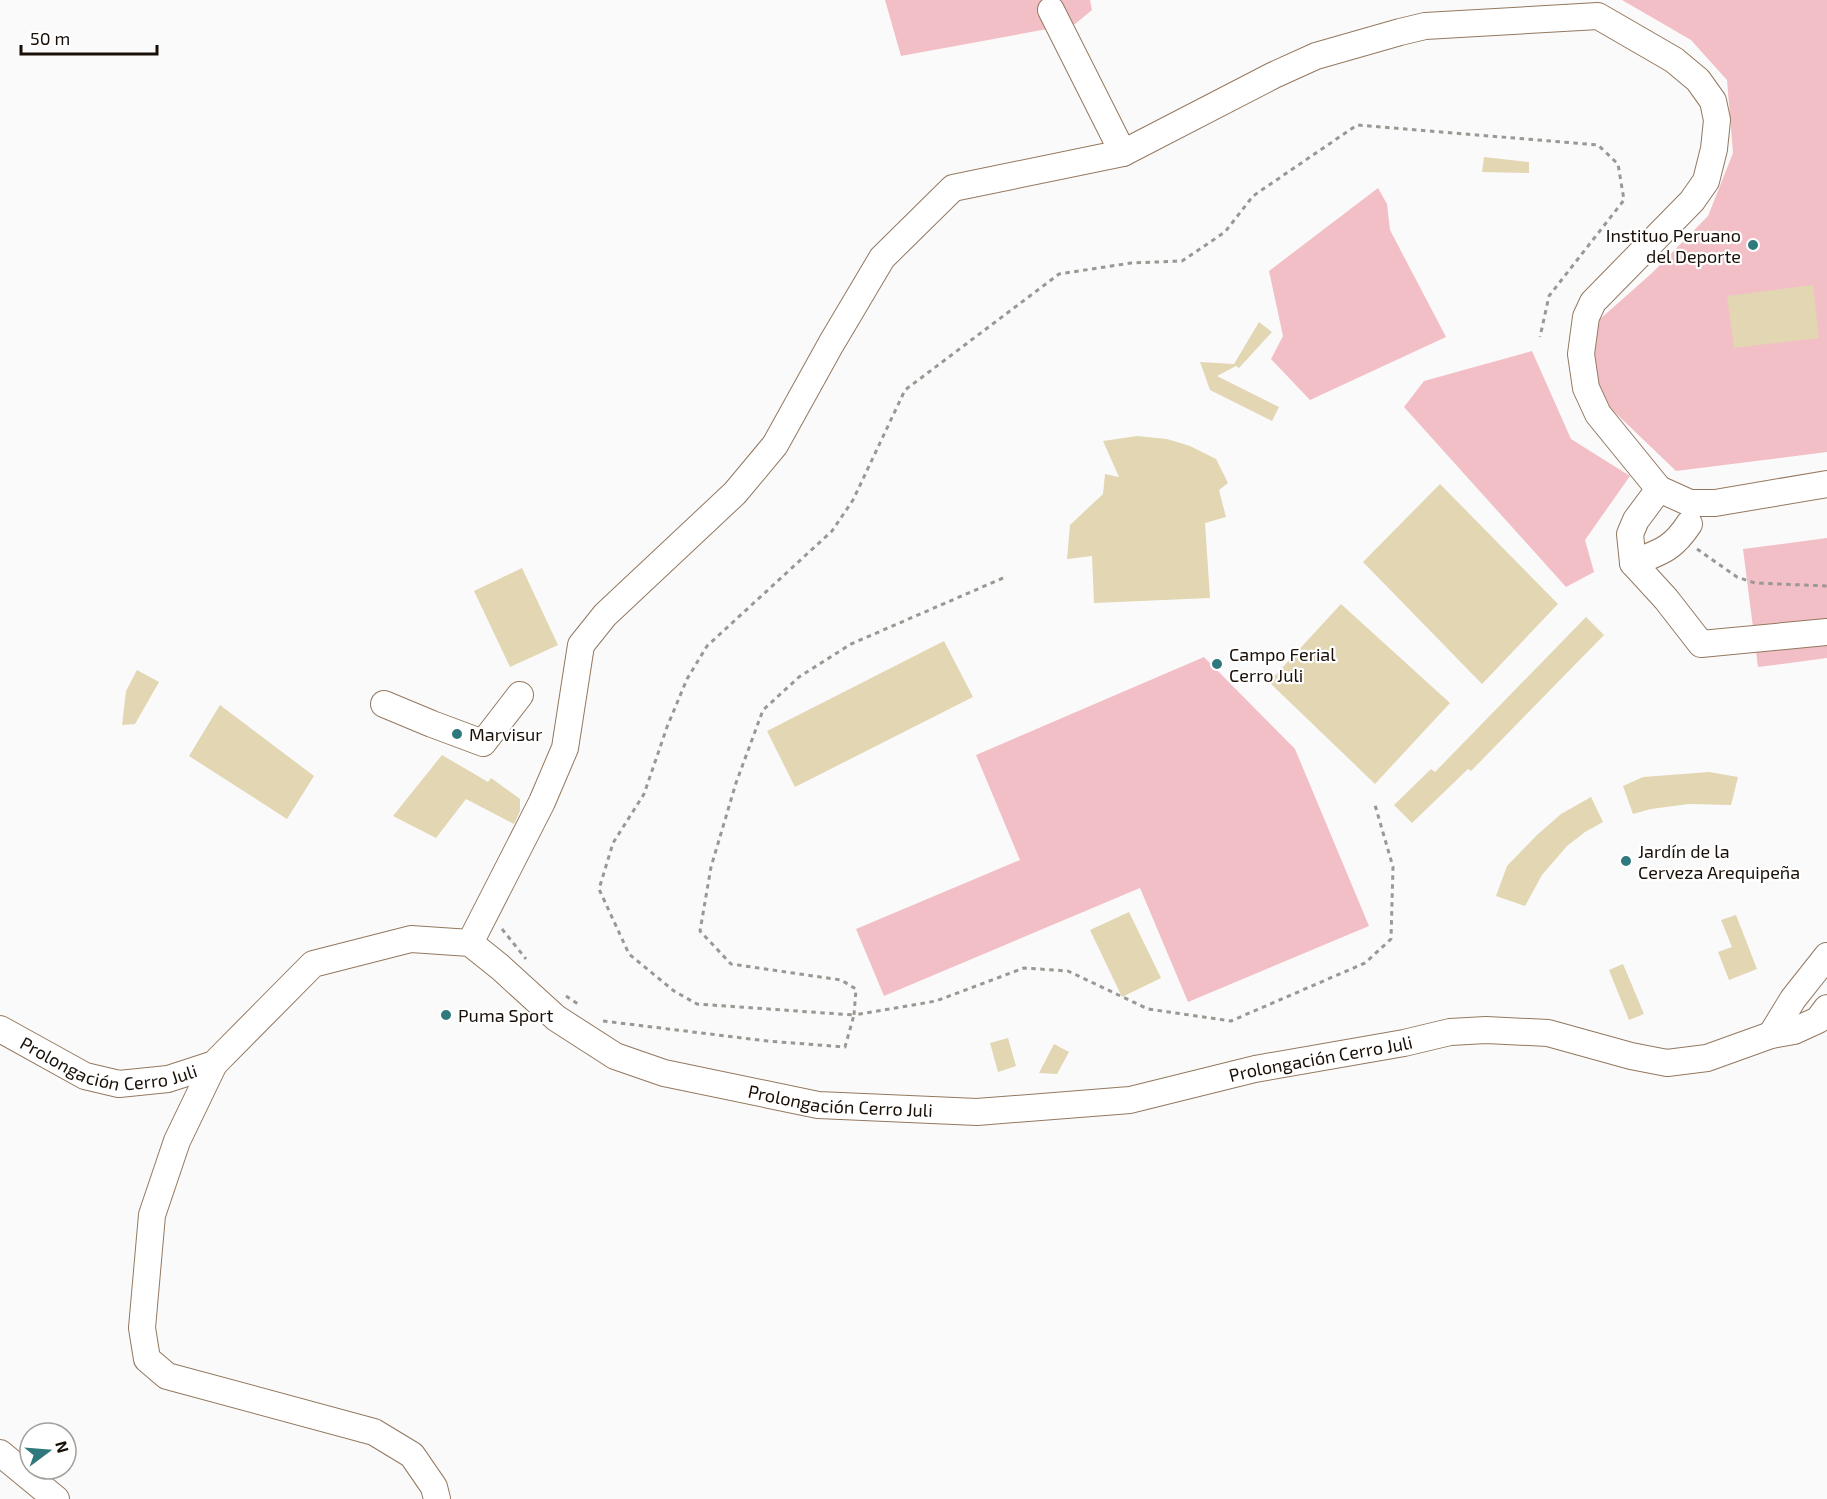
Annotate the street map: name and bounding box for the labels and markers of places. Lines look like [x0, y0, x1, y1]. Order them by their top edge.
place label: Instituo Peruano del Deporte [1606, 224, 1741, 267]
marker: Instituo Peruano del Deporte [1746, 238, 1760, 252]
place label: Campo Ferial Cerro Juli [1229, 643, 1336, 686]
marker: Campo Ferial Cerro Juli [1210, 657, 1224, 671]
place label: Marvisur [469, 723, 543, 745]
marker: Marvisur [450, 727, 464, 741]
place label: Jardín de la Cerveza Arequipeña [1638, 840, 1800, 883]
marker: Jardín de la Cerveza Arequipeña [1619, 854, 1633, 868]
place label: Puma Sport [458, 1004, 554, 1026]
marker: Puma Sport [439, 1008, 453, 1022]

